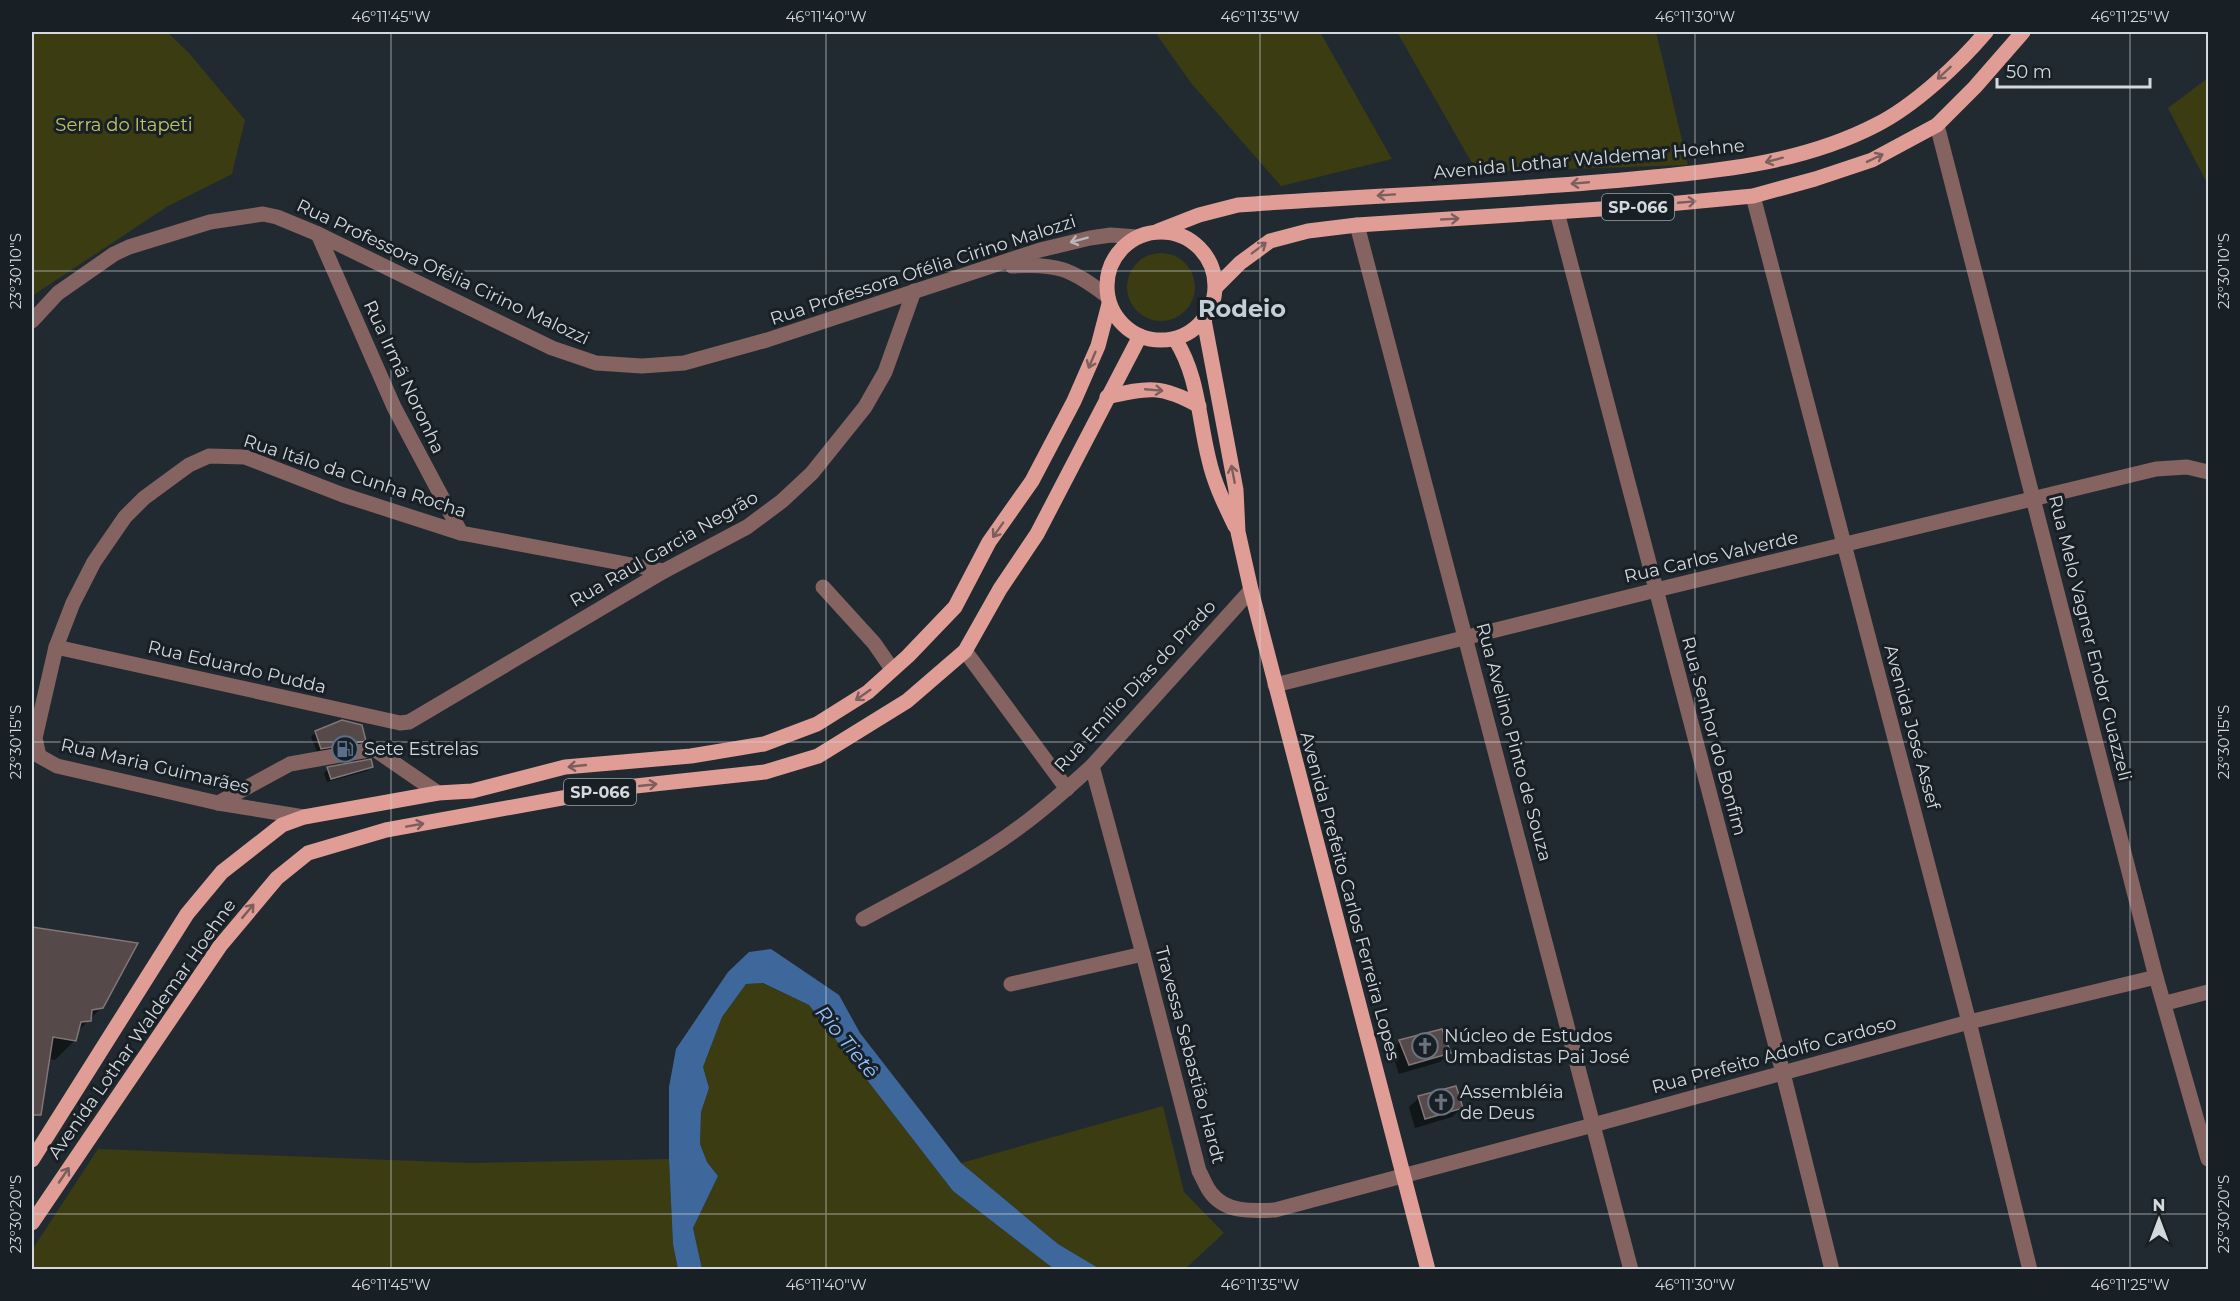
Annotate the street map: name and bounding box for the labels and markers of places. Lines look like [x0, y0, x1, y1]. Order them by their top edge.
fuel station icon: Sete Estrelas [330, 734, 360, 764]
place label: Sete Estrelas [364, 738, 479, 760]
place label: Núcleo de Estudos Umbadistas Pai José [1444, 1025, 1630, 1068]
church icon: Núcleo de Estudos Umbadistas Pai José [1410, 1031, 1440, 1061]
place label: Assembléia de Deus [1460, 1081, 1564, 1124]
church icon: Assembléia de Deus [1426, 1087, 1456, 1117]

